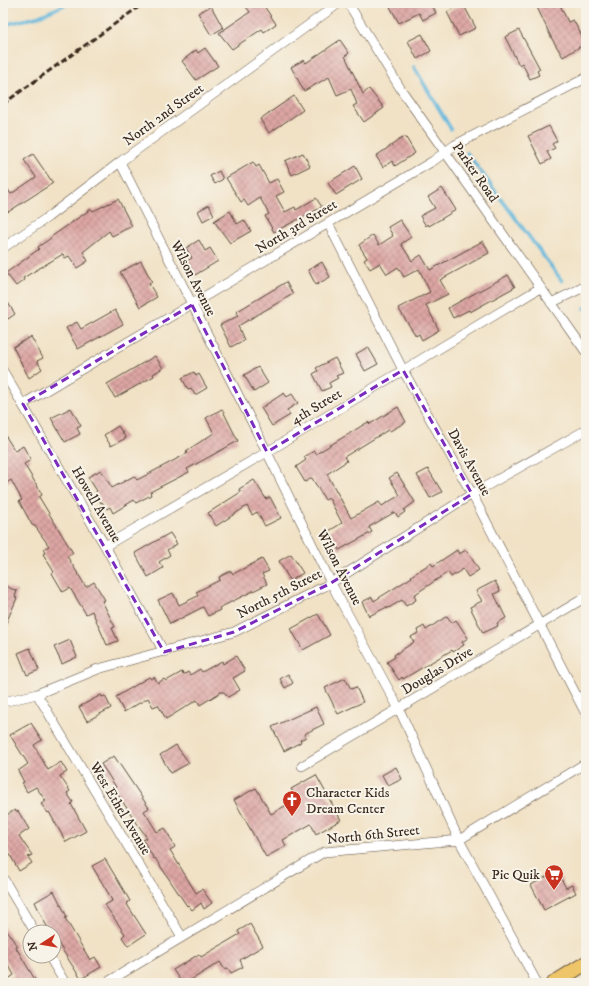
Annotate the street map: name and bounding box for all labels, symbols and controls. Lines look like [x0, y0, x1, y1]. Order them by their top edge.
street label: North 2nd Street [120, 79, 208, 150]
street label: Parker Road [448, 139, 502, 206]
street label: North 3rd Street [253, 195, 341, 258]
street label: Wilson Avenue [166, 237, 220, 320]
street label: 4th Street [288, 384, 346, 429]
street label: Davis Avenue [443, 426, 495, 499]
street label: Howell Avenue [67, 463, 125, 546]
street label: Wilson Avenue [312, 526, 366, 609]
street label: North 5th Street [234, 565, 325, 623]
street label: Douglas Drive [399, 642, 477, 699]
street label: West Ethel Avenue [85, 758, 155, 858]
place label: Character Kids Dream Center [306, 784, 390, 818]
church icon: Character Kids Dream Center [281, 789, 303, 817]
street label: North 6th Street [326, 821, 421, 849]
supermarket icon: Pic Quik [543, 863, 565, 891]
place label: Pic Quik [492, 866, 540, 884]
north arrow [22, 924, 62, 964]
text: N [25, 940, 41, 952]

